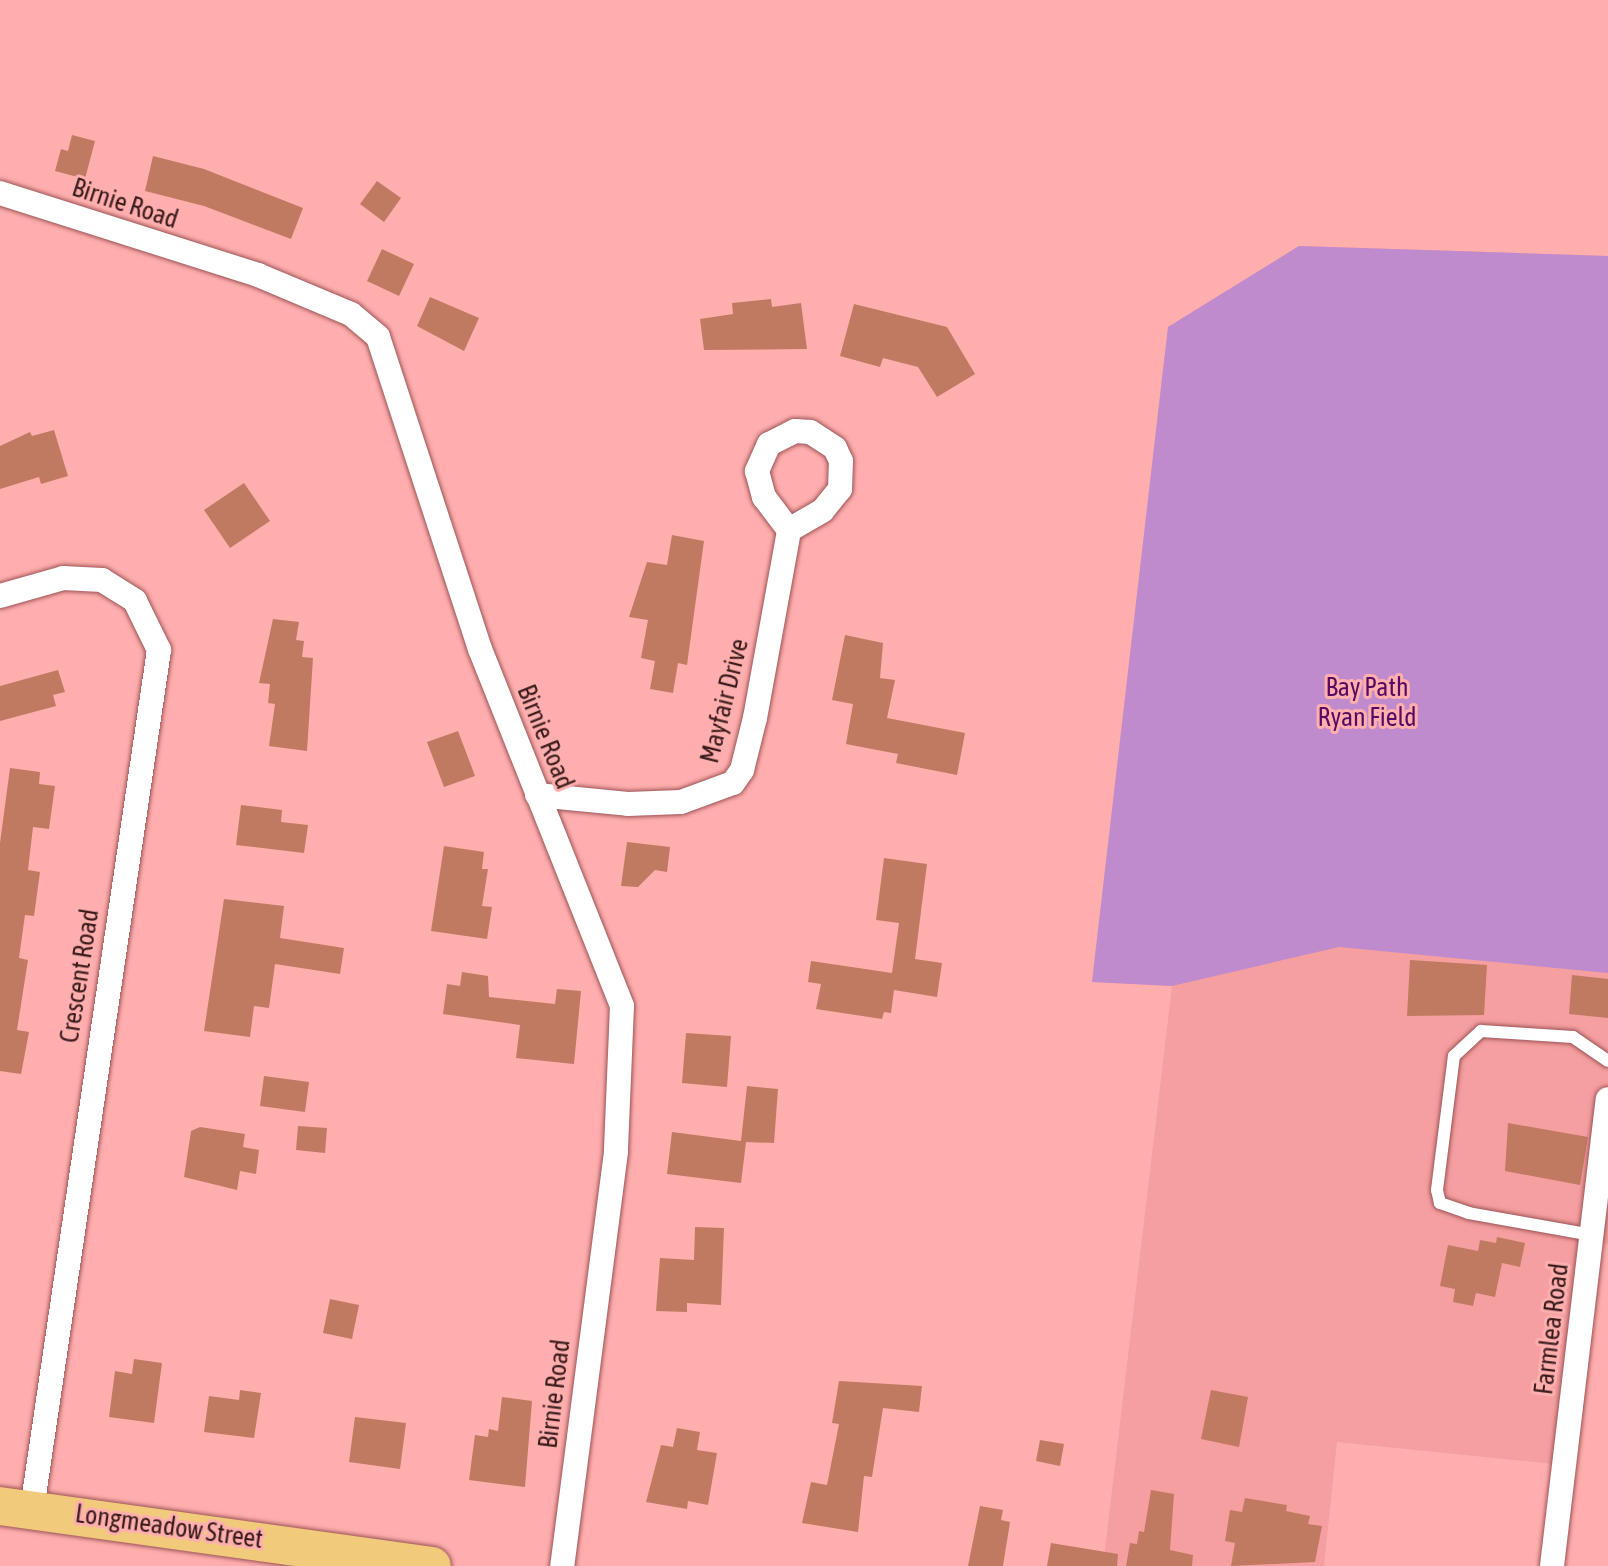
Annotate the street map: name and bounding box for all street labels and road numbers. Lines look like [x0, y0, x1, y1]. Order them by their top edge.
street label: Birnie Road [68, 172, 182, 236]
street label: Mayfair Drive [694, 636, 756, 766]
street label: Birnie Road [510, 680, 580, 794]
street label: Crescent Road [54, 907, 106, 1045]
street label: Farmlea Road [1528, 1262, 1576, 1396]
street label: Birnie Road [533, 1338, 577, 1450]
street label: Longmeadow Street [73, 1498, 265, 1556]

